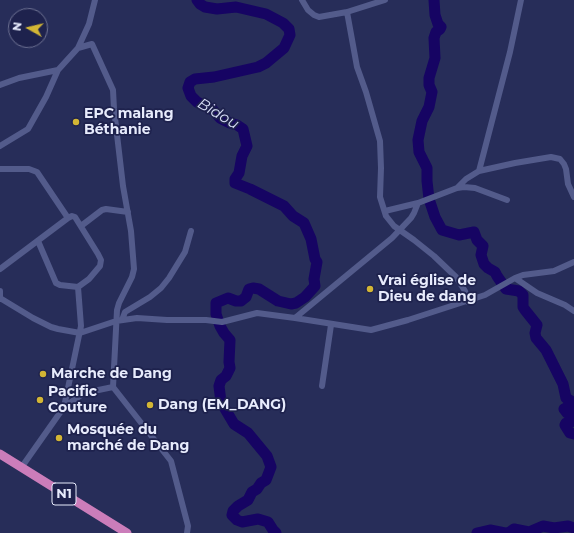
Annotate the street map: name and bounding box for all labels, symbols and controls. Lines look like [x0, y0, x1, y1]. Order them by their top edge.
north arrow [8, 8, 48, 48]
text: N [10, 21, 25, 32]
water label: Bidou [194, 95, 242, 133]
place label: EPC malang Béthanie [84, 106, 173, 138]
marker: EPC malang Béthanie [71, 117, 81, 127]
place label: Vrai église de Dieu de dang [378, 273, 477, 306]
marker: Vrai église de Dieu de dang [365, 284, 375, 294]
place label: Marche de Dang [51, 366, 172, 382]
marker: Marche de Dang [38, 369, 48, 379]
place label: Pacific Couture [48, 384, 107, 416]
marker: Pacific Couture [35, 395, 45, 405]
place label: Dang (EM_DANG) [158, 397, 286, 413]
marker: Dang (EM_DANG) [145, 400, 155, 410]
place label: Mosquée du marché de Dang [67, 422, 189, 454]
marker: Mosquée du marché de Dang [54, 433, 64, 443]
road number: N1 [52, 483, 76, 505]

